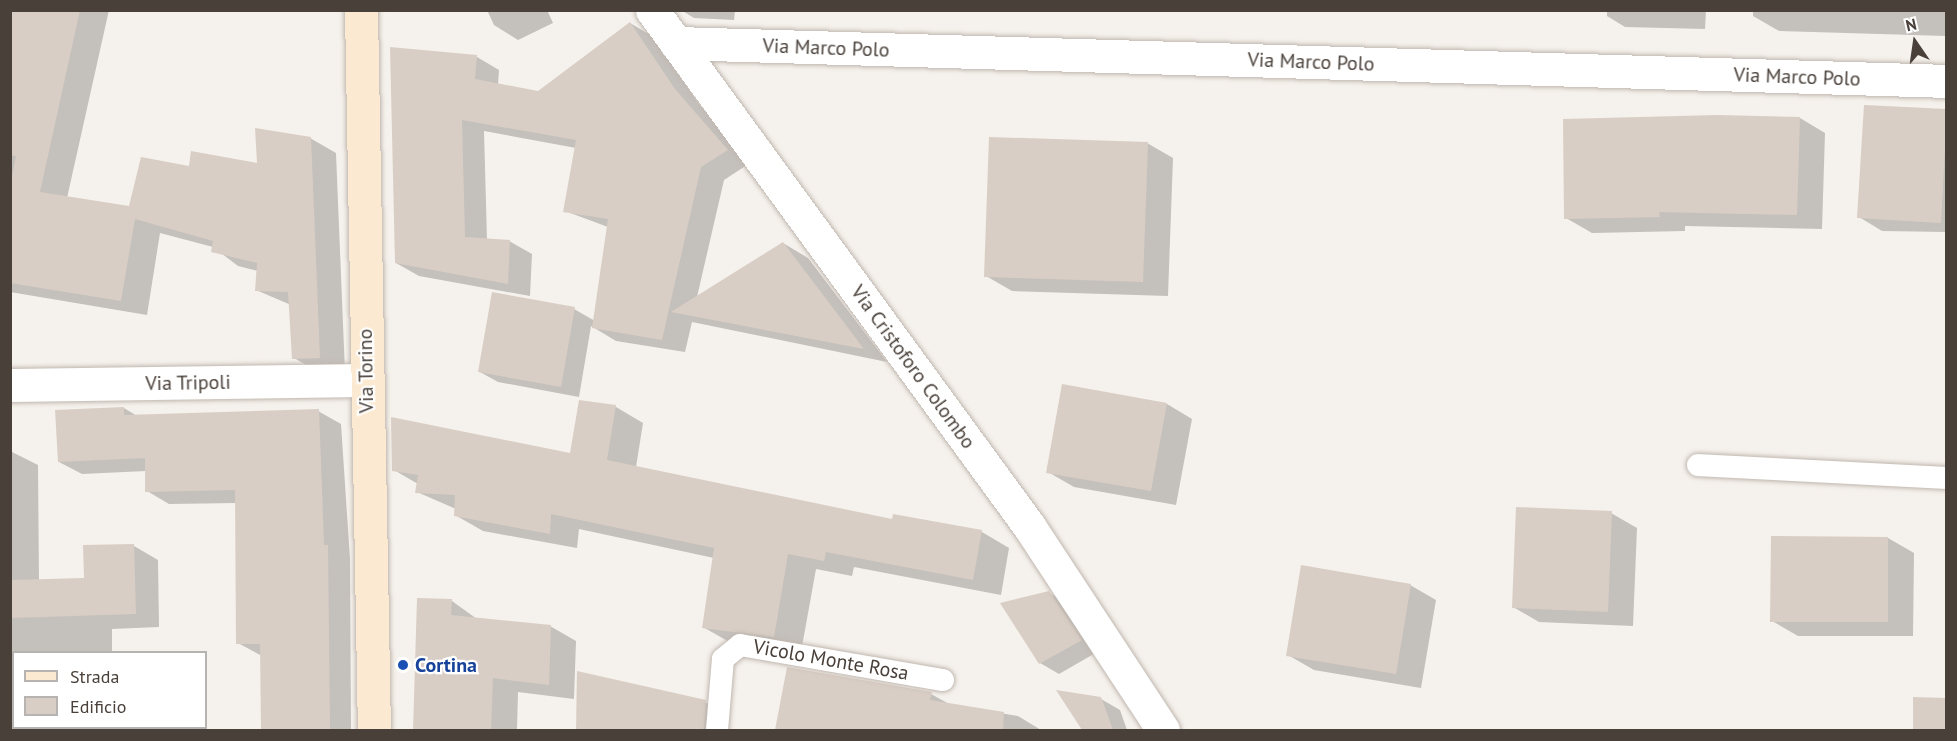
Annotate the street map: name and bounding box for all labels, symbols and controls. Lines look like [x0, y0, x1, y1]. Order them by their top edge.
north arrow [1885, 12, 1945, 72]
text: N [1904, 14, 1918, 35]
street label: Via Marco Polo [762, 34, 890, 62]
street label: Via Marco Polo [1247, 48, 1375, 76]
street label: Via Marco Polo [1733, 63, 1861, 91]
street label: Via Cristoforo Colombo [846, 281, 980, 453]
street label: Via Torino [353, 328, 379, 414]
street label: Via Tripoli [145, 370, 231, 396]
street label: Vicolo Monte Rosa [751, 635, 911, 685]
legend [12, 651, 207, 729]
place label: Cortina [415, 653, 477, 677]
marker: Cortina [396, 658, 410, 672]
text: Strada [70, 665, 119, 688]
text: Edificio [70, 695, 126, 718]

